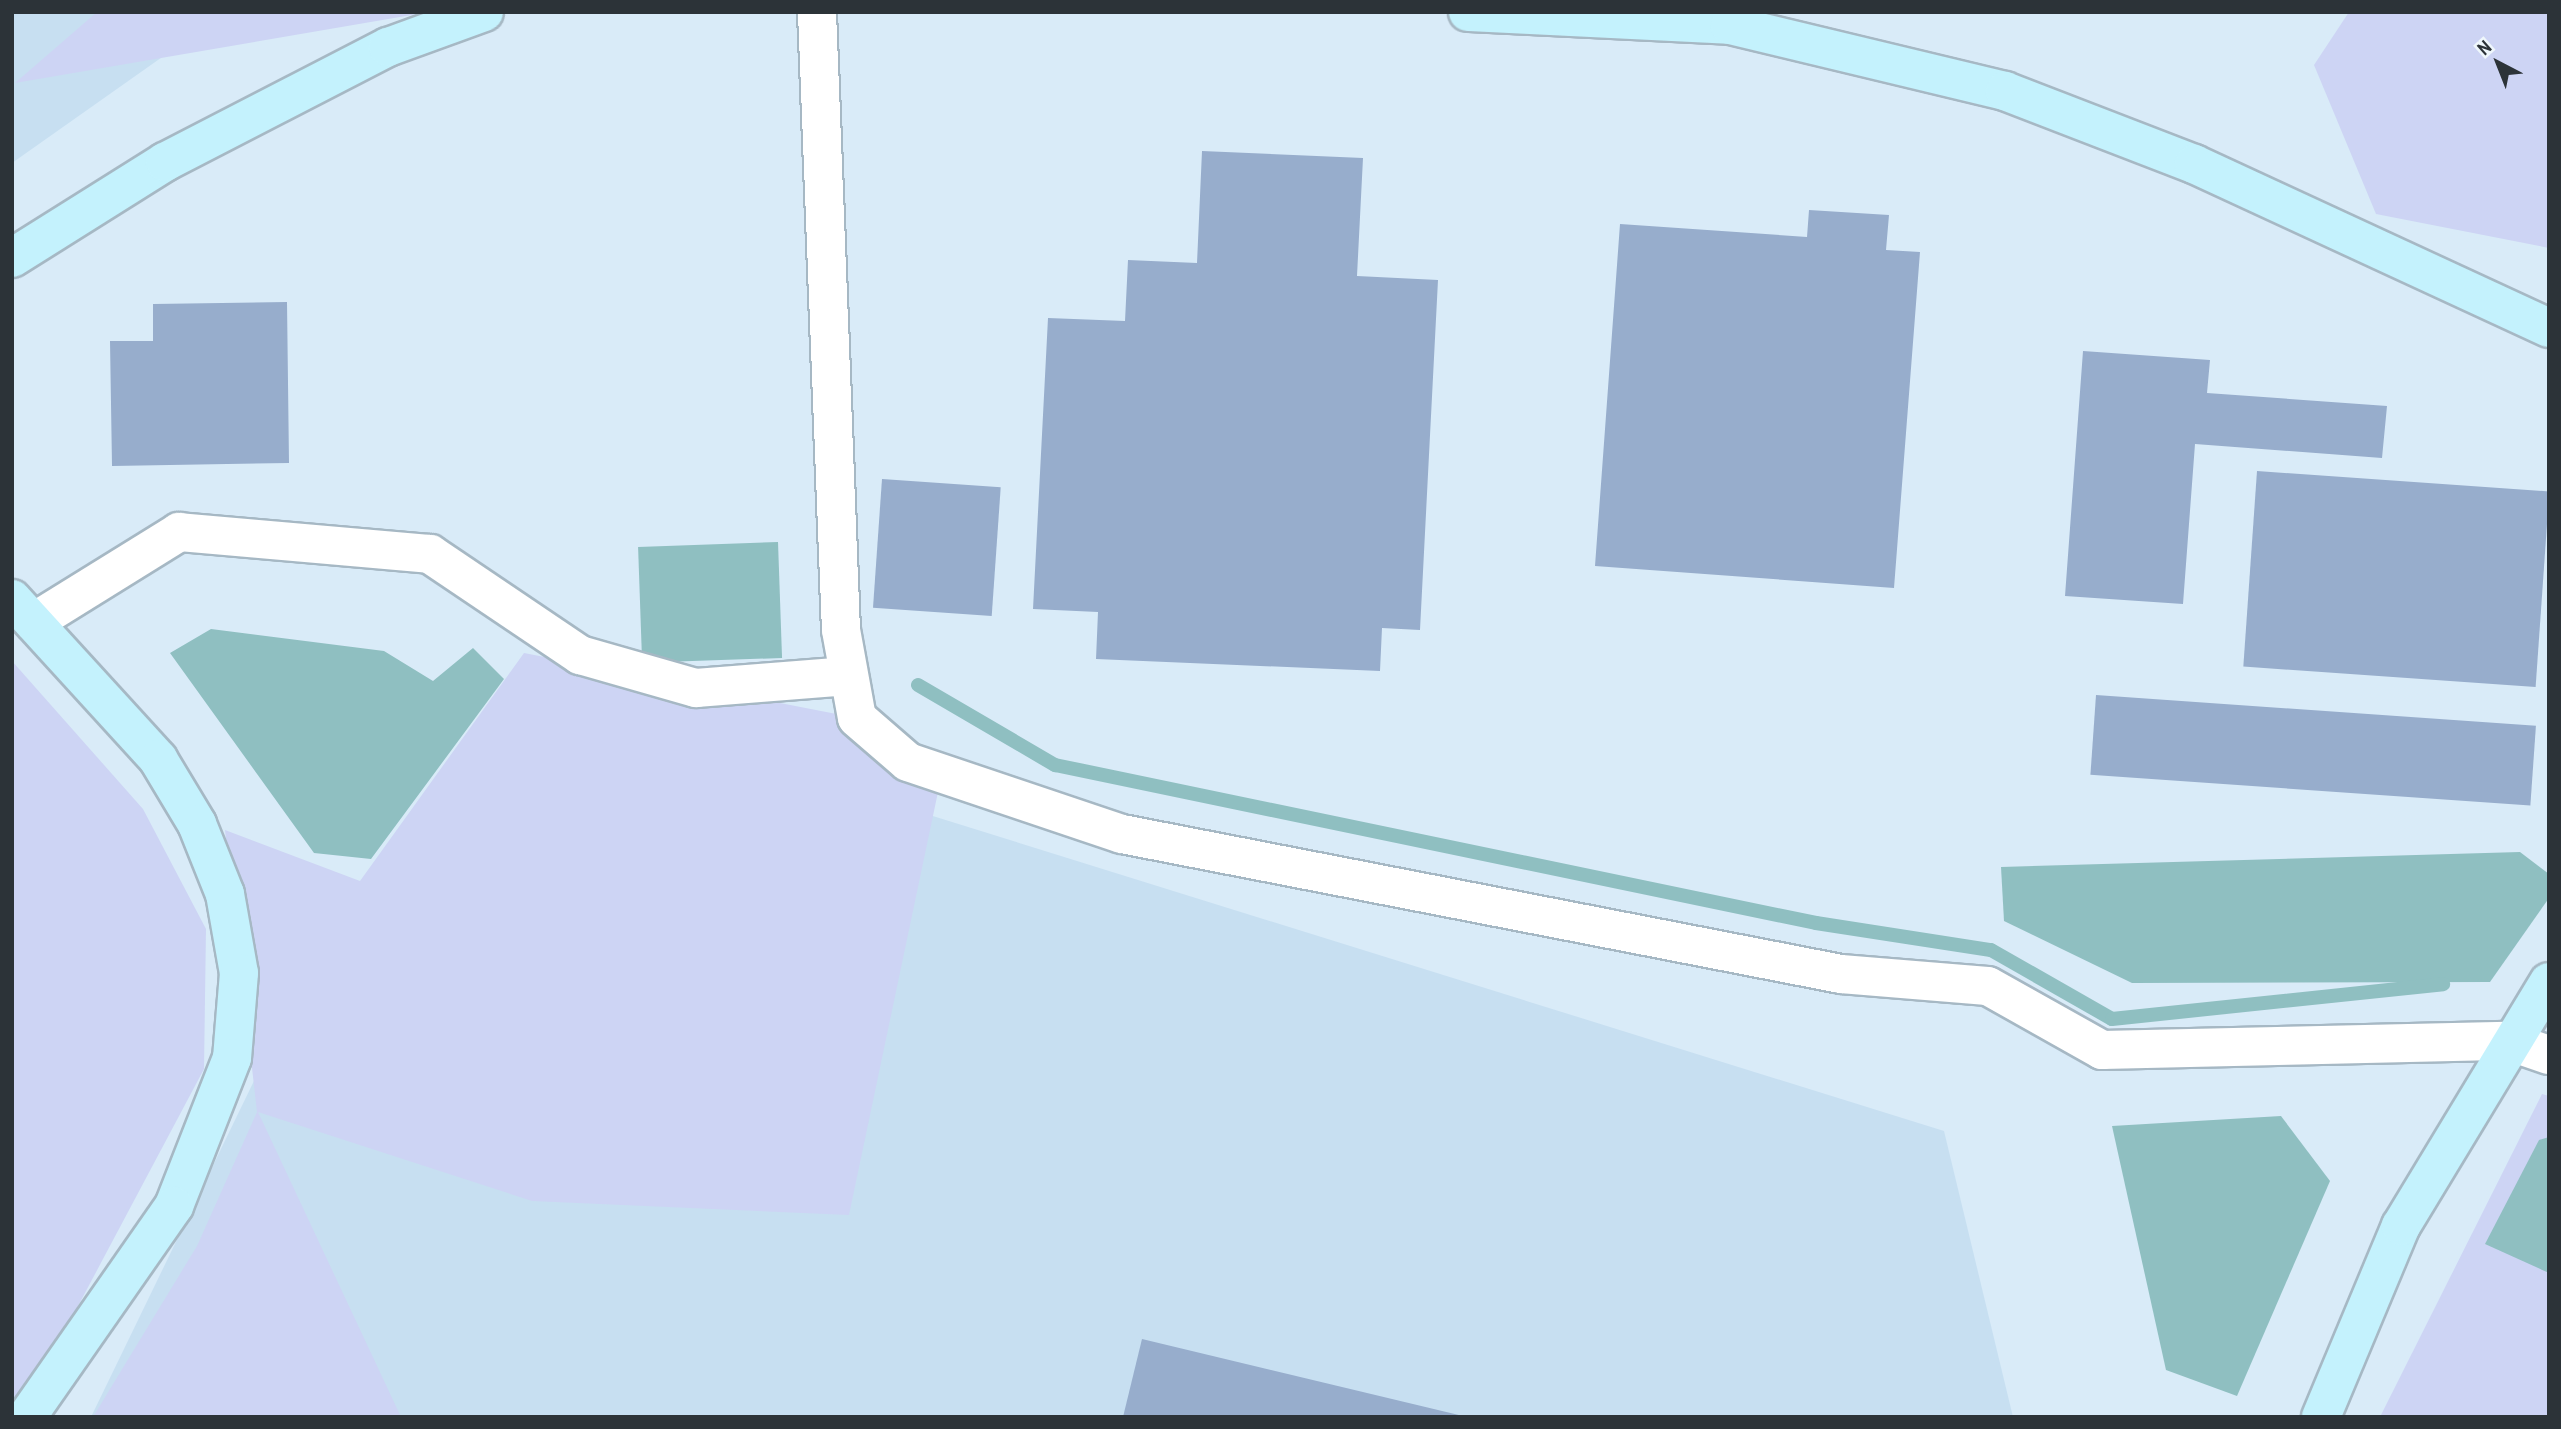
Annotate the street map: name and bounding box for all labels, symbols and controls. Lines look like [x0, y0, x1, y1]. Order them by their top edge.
north arrow [2463, 28, 2533, 98]
text: N [2471, 34, 2497, 61]

